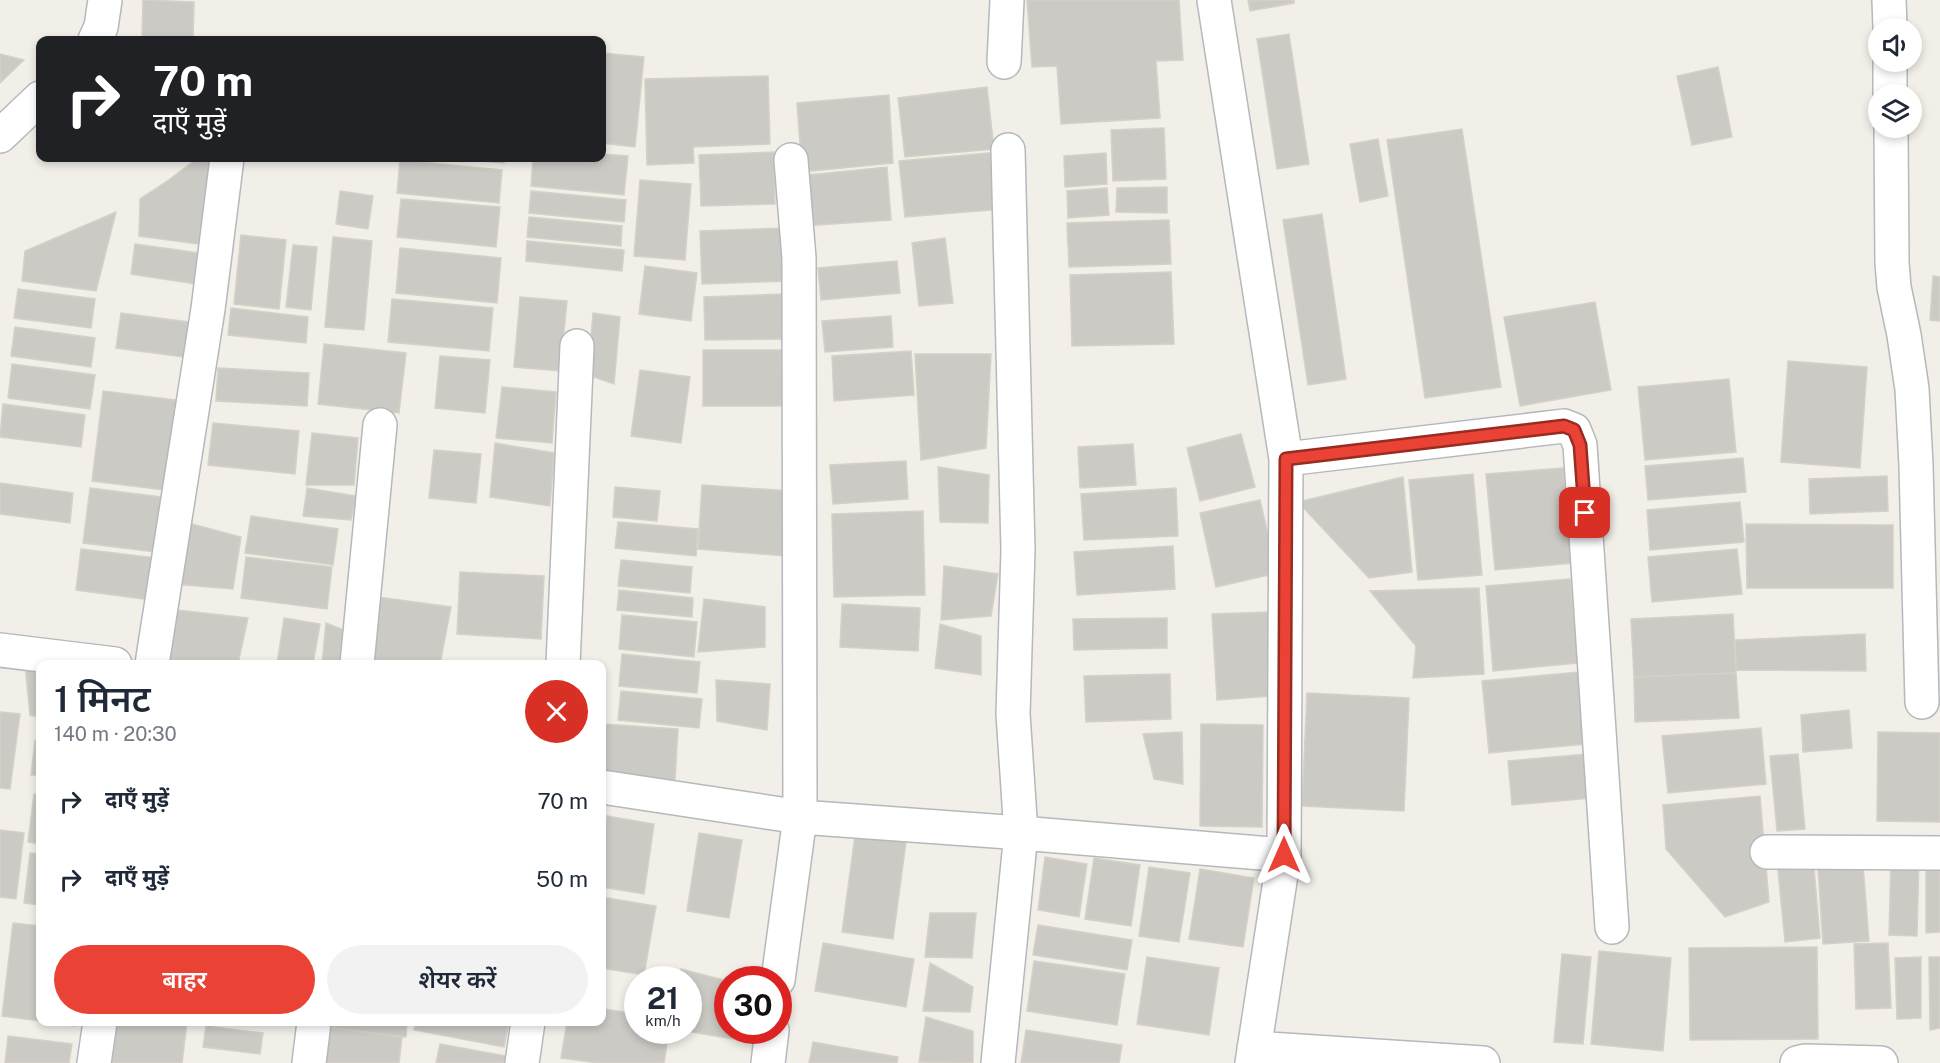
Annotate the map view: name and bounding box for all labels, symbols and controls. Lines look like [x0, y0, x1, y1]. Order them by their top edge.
map controls [1868, 18, 1922, 138]
button: sound [1868, 18, 1922, 72]
text: 70 m [153, 56, 253, 105]
icon: right [54, 60, 132, 138]
button: layers [1868, 84, 1922, 138]
text: दाएँ मुड़ें [153, 106, 226, 138]
pin [1559, 487, 1610, 538]
icon: arrive [1568, 496, 1601, 529]
text: 1 मिनट [54, 678, 151, 720]
button: close [525, 680, 588, 743]
text: 140 m · 20:30 [54, 722, 177, 746]
icon: right [54, 785, 87, 818]
text: दाएँ मुड़ें [105, 786, 169, 812]
text: 70 m [537, 788, 588, 814]
position arrow [1252, 823, 1316, 887]
icon: right [54, 863, 87, 896]
text: दाएँ मुड़ें [105, 864, 169, 890]
text: 50 m [536, 866, 588, 892]
button: बाहर [54, 945, 315, 1014]
button: शेयर करें [327, 945, 588, 1014]
speed limit sign: 30 [714, 966, 792, 1044]
text: 21 [647, 980, 679, 1016]
text: km/h [645, 1012, 681, 1029]

